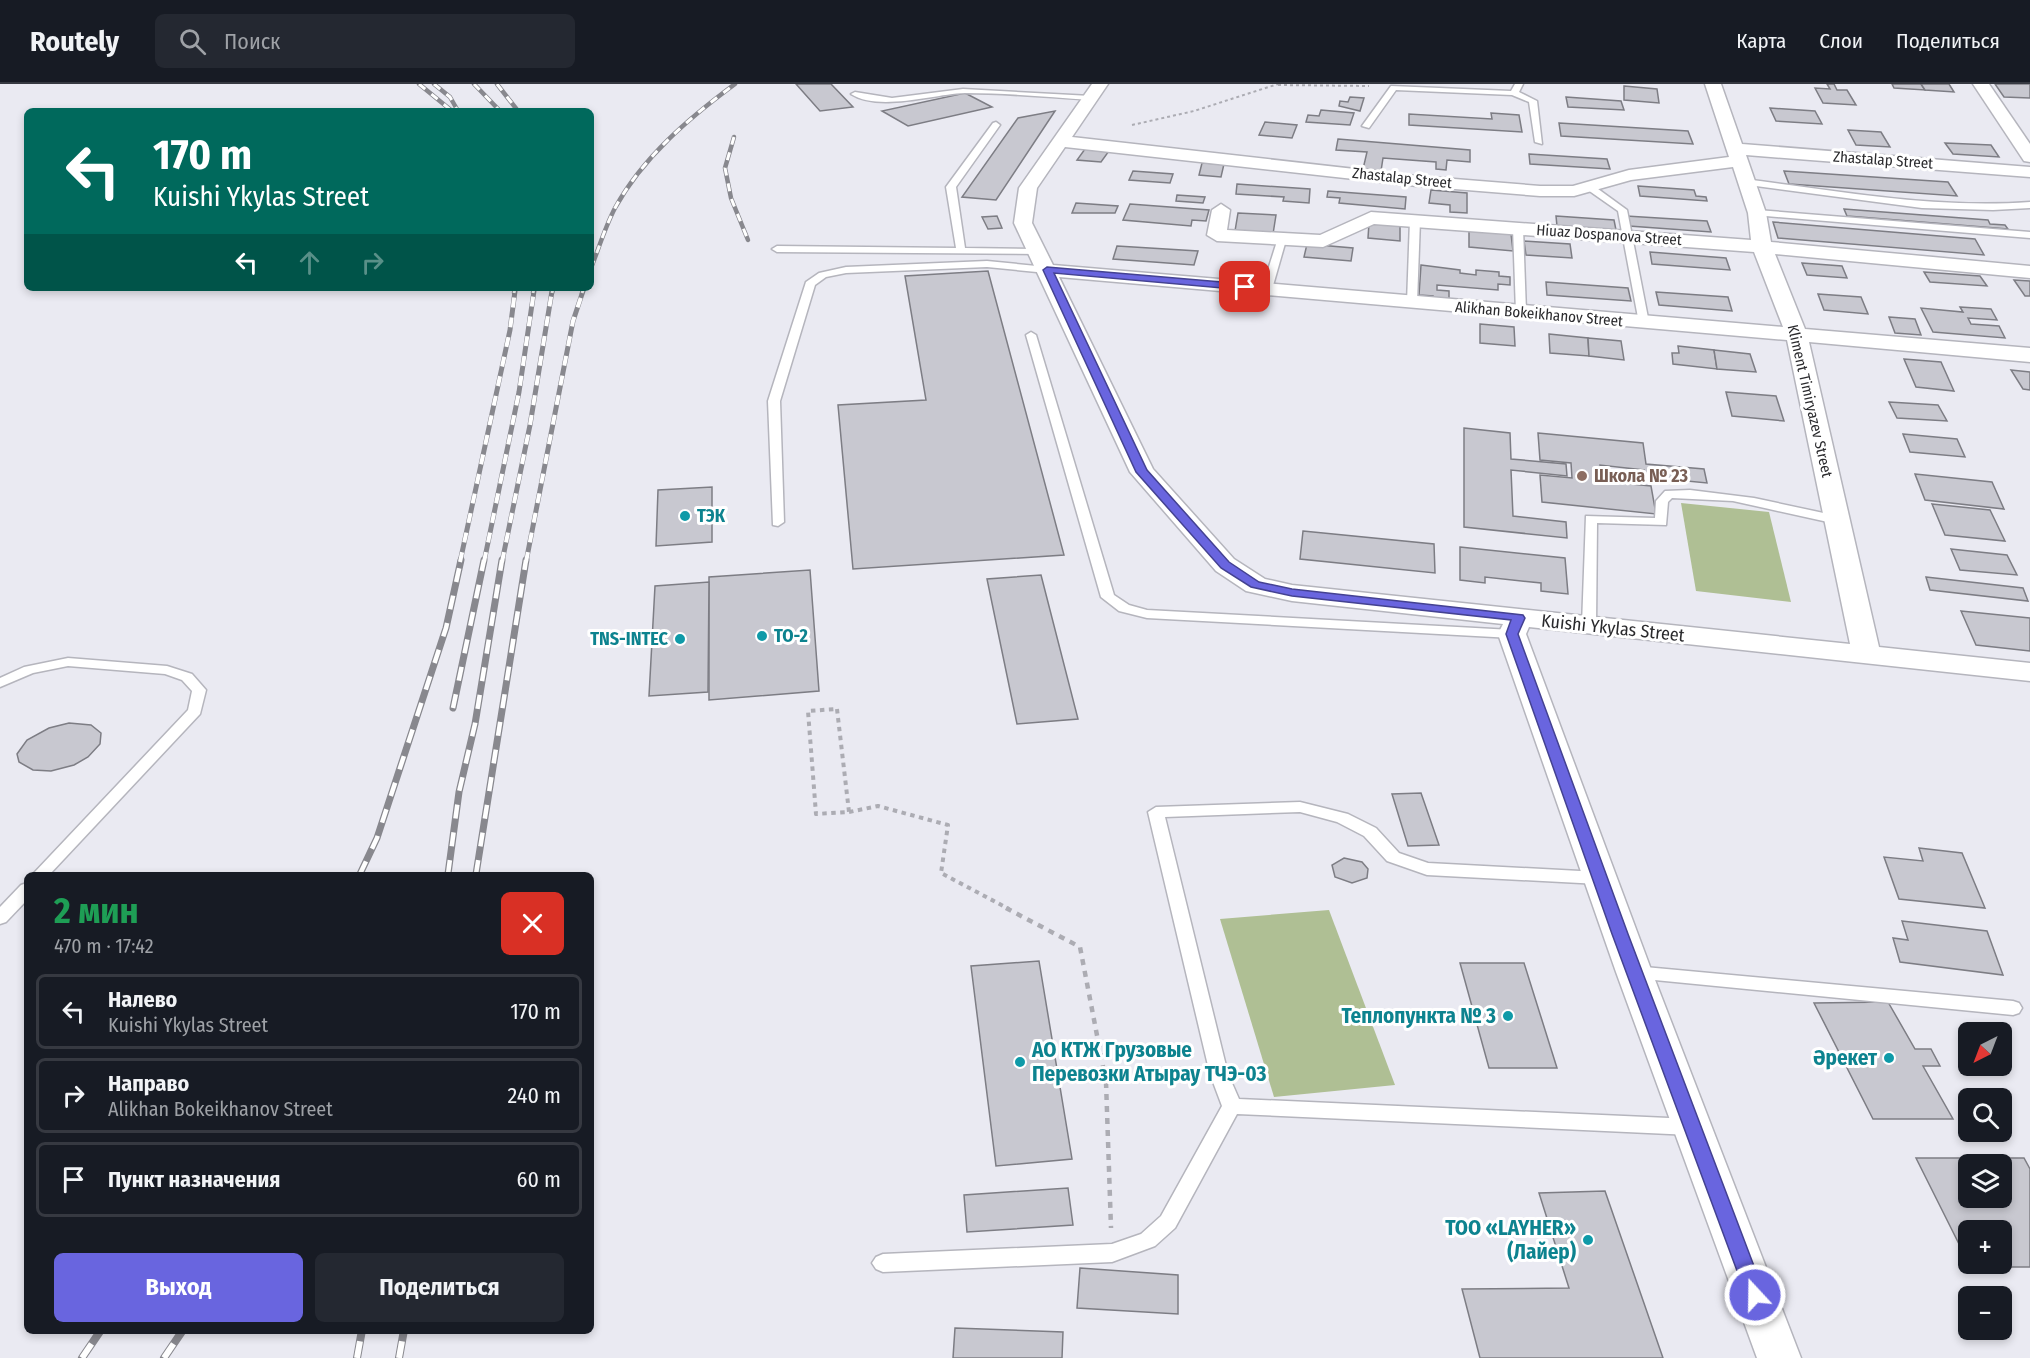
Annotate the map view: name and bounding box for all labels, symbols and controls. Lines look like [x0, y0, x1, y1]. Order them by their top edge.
search box [155, 14, 575, 68]
text: Routely [30, 25, 119, 58]
icon: search [176, 25, 209, 58]
text: Поиск [224, 28, 280, 55]
text: Карта [1736, 28, 1786, 54]
text: Слои [1819, 28, 1863, 54]
text: Поделиться [1896, 28, 2000, 54]
text: 170 m [153, 130, 252, 180]
icon: left [54, 132, 132, 210]
street label: Zhastalap Street [1832, 148, 1934, 172]
street label: Zhastalap Street [1351, 164, 1453, 192]
text: Kuishi Ykylas Street [153, 181, 369, 213]
street label: Hiuaz Dospanova Street [1536, 221, 1682, 249]
icon: left [230, 246, 263, 279]
icon: ahead [293, 246, 326, 279]
icon: right [356, 246, 389, 279]
pin [1219, 261, 1270, 312]
icon: arrive [1228, 270, 1261, 303]
street label: Alikhan Bokeikhanov Street [1454, 298, 1624, 330]
street label: Kliment Timiryazev Street [1784, 323, 1836, 479]
place label: Школа № 23 [1594, 465, 1688, 487]
marker: Школа № 23 [1575, 469, 1589, 483]
place label: ТЭК [697, 505, 726, 527]
marker: ТЭК [678, 509, 692, 523]
street label: Kuishi Ykylas Street [1540, 610, 1686, 646]
place label: ТО-2 [774, 625, 808, 647]
place label: TNS-INTEC [590, 628, 669, 650]
marker: ТО-2 [755, 629, 769, 643]
marker: TNS-INTEC [673, 632, 687, 646]
text: 2 мин [54, 889, 139, 933]
button: close [501, 892, 564, 955]
text: 470 m · 17:42 [54, 934, 154, 958]
text: Налево [108, 986, 177, 1013]
icon: left [57, 995, 90, 1028]
text: 170 m [510, 998, 561, 1025]
place label: Теплопункта № 3 [1341, 1003, 1496, 1029]
marker: Теплопункта № 3 [1501, 1009, 1515, 1023]
text: Kuishi Ykylas Street [108, 1013, 268, 1037]
north arrow [1958, 1022, 2012, 1076]
map controls [1958, 1022, 2012, 1340]
place label: АО КТЖ Грузовые Перевозки Атырау ТЧЭ-03 [1031, 1037, 1266, 1087]
place label: Әрекет [1813, 1045, 1878, 1071]
marker: Әрекет [1882, 1051, 1896, 1065]
marker: АО КТЖ Грузовые Перевозки Атырау ТЧЭ-03 [1013, 1055, 1027, 1069]
text: Направо [108, 1070, 189, 1097]
icon: right [57, 1079, 90, 1112]
text: 240 m [508, 1082, 561, 1109]
button: search [1958, 1088, 2012, 1142]
text: Alikhan Bokeikhanov Street [108, 1097, 333, 1121]
button: layers [1958, 1154, 2012, 1208]
icon: arrive [57, 1163, 90, 1196]
text: Пункт назначения [108, 1166, 280, 1193]
text: 60 m [517, 1166, 561, 1193]
place label: ТОО «LAYHER» (Лайер) [1445, 1215, 1576, 1265]
button: + [1958, 1220, 2012, 1274]
marker: ТОО «LAYHER» (Лайер) [1581, 1233, 1595, 1247]
button: Выход [54, 1253, 303, 1322]
button: Поделиться [315, 1253, 564, 1322]
position arrow [1723, 1263, 1787, 1327]
button: − [1958, 1286, 2012, 1340]

